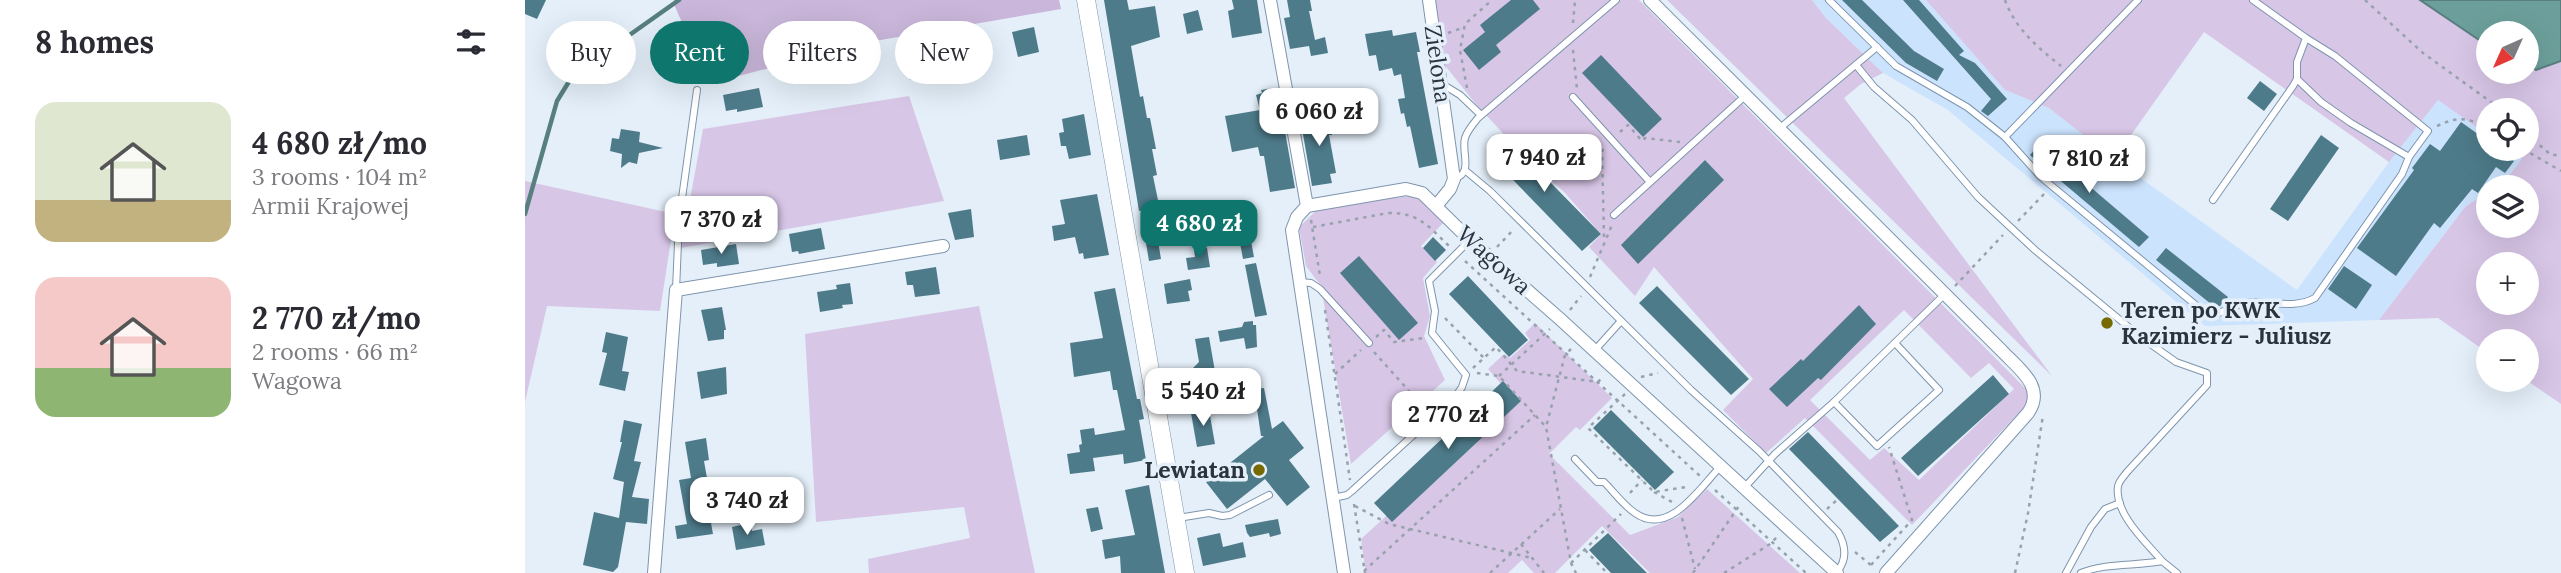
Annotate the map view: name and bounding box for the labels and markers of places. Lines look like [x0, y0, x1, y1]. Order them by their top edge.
pin: 6 060 zł [1247, 88, 1391, 148]
pin: 7 940 zł [1472, 134, 1616, 194]
pin: 7 810 zł [2017, 136, 2161, 195]
pin: 7 370 zł [649, 196, 793, 256]
pin: 4 680 zł [1127, 201, 1271, 260]
place label: Teren po KWK Kazimierz - Juliusz [2121, 295, 2332, 350]
marker: Teren po KWK Kazimierz - Juliusz [2099, 315, 2115, 331]
pin: 5 540 zł [1131, 368, 1275, 428]
pin: 2 770 zł [1376, 392, 1520, 451]
place label: Lewiatan [1144, 455, 1245, 484]
marker: Lewiatan [1251, 462, 1267, 478]
pin: 3 740 zł [675, 477, 819, 537]

